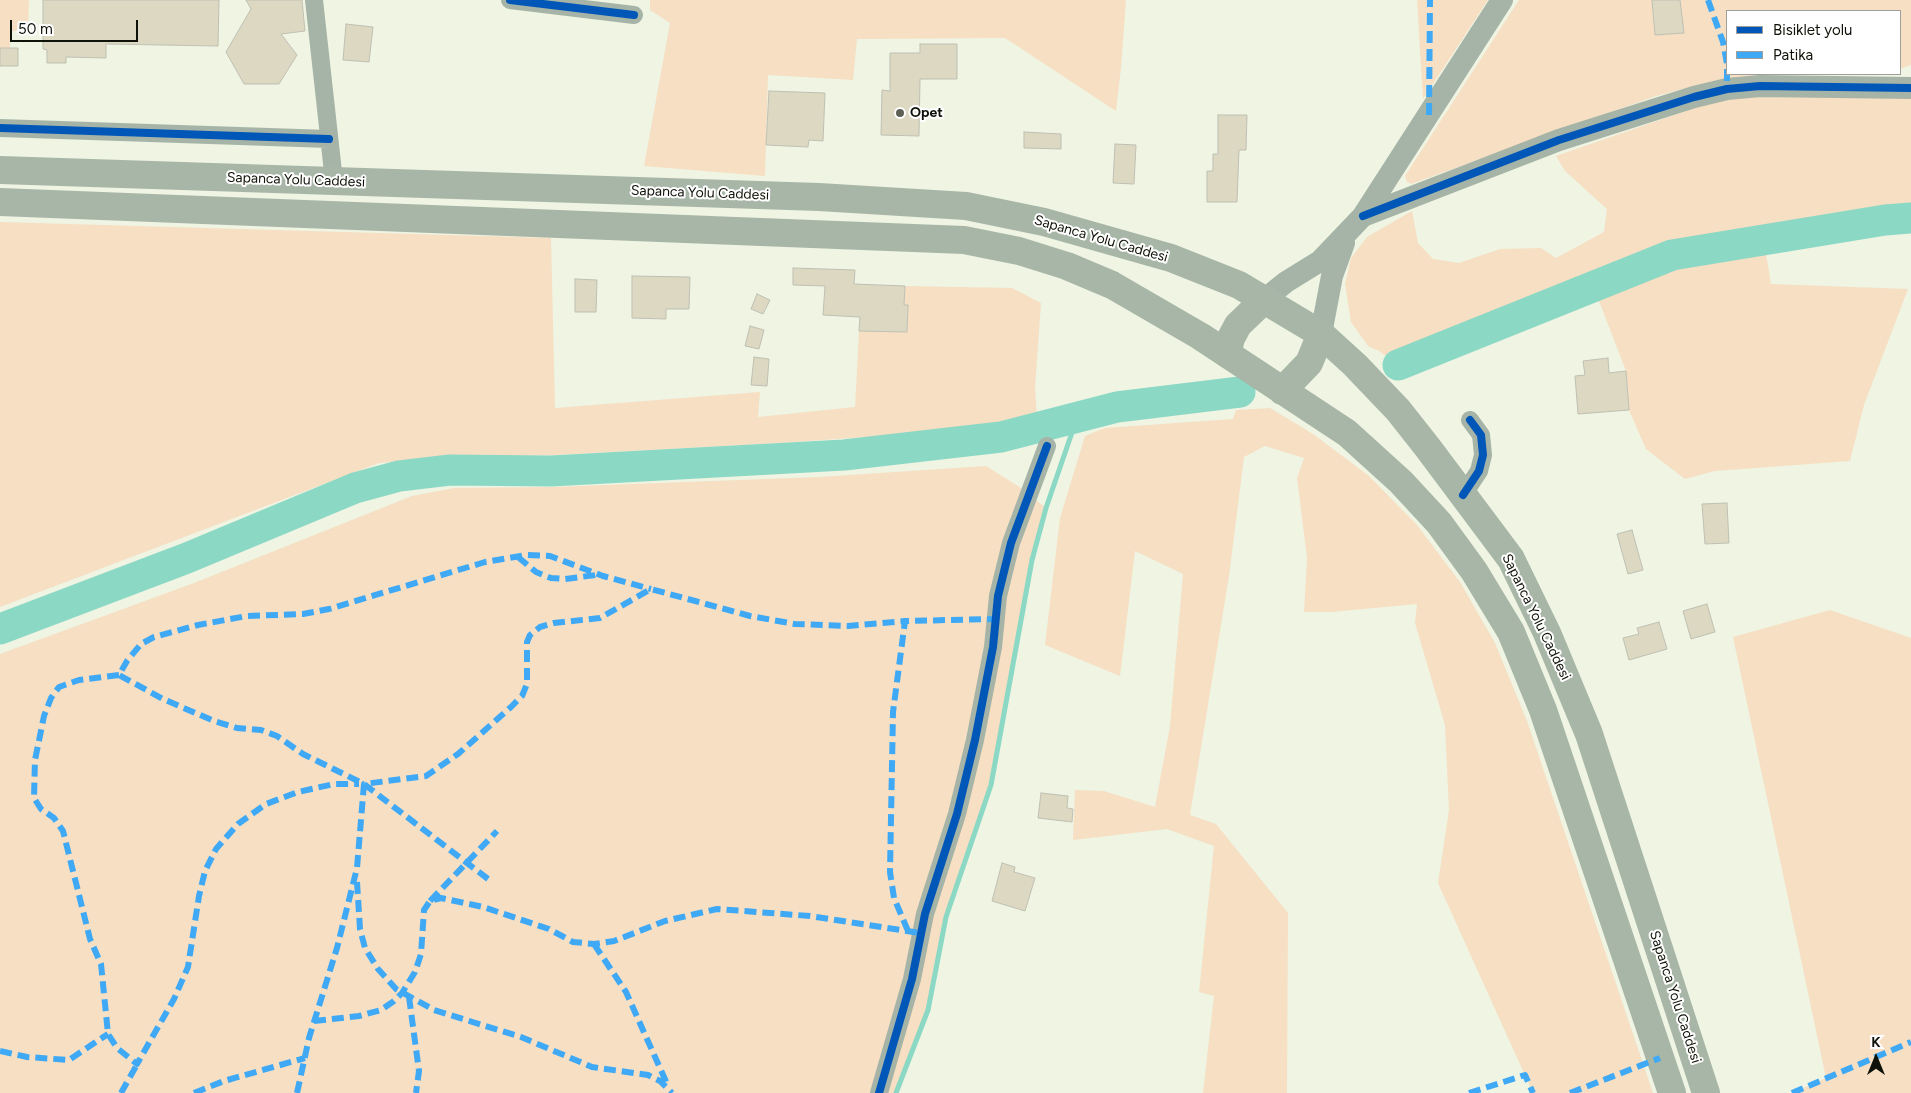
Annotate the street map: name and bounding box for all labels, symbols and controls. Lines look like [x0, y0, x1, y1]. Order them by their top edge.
scale bar [12, 10, 140, 42]
legend [1726, 10, 1901, 75]
text: 50 m [18, 20, 53, 38]
text: Bisiklet yolu [1773, 21, 1852, 39]
text: Patika [1773, 46, 1813, 64]
place label: Opet [910, 105, 943, 121]
marker: Opet [894, 107, 906, 119]
street label: Sapanca Yolu Caddesi [227, 169, 365, 191]
street label: Sapanca Yolu Caddesi [631, 182, 769, 204]
street label: Sapanca Yolu Caddesi [1032, 212, 1170, 266]
street label: Sapanca Yolu Caddesi [1498, 551, 1574, 683]
street label: Sapanca Yolu Caddesi [1646, 929, 1704, 1065]
north arrow [1851, 1033, 1901, 1083]
text: K [1871, 1034, 1881, 1051]

